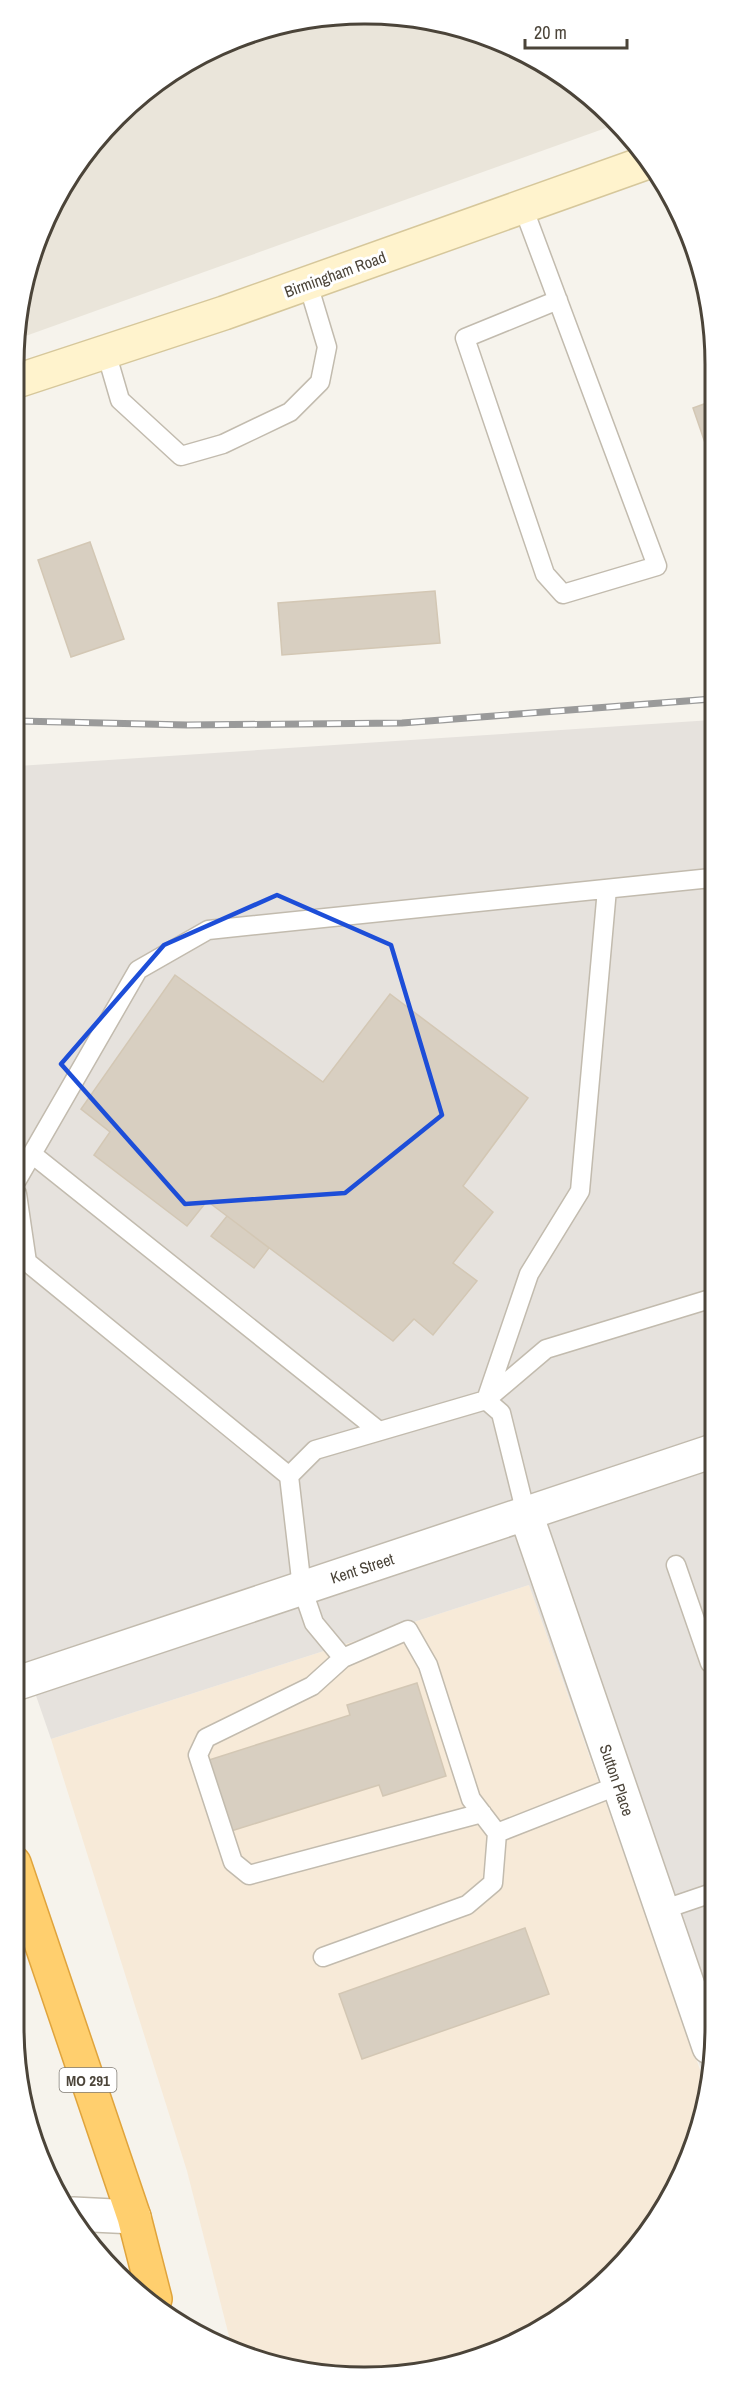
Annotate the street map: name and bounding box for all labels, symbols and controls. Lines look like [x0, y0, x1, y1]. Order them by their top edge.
scale bar [525, 12, 627, 50]
text: 20 m [534, 20, 567, 45]
street label: Birmingham Road [281, 245, 389, 303]
street label: Kent Street [327, 1547, 397, 1589]
street label: Sutton Place [594, 1741, 640, 1819]
road number: MO 291 [60, 2068, 116, 2092]

